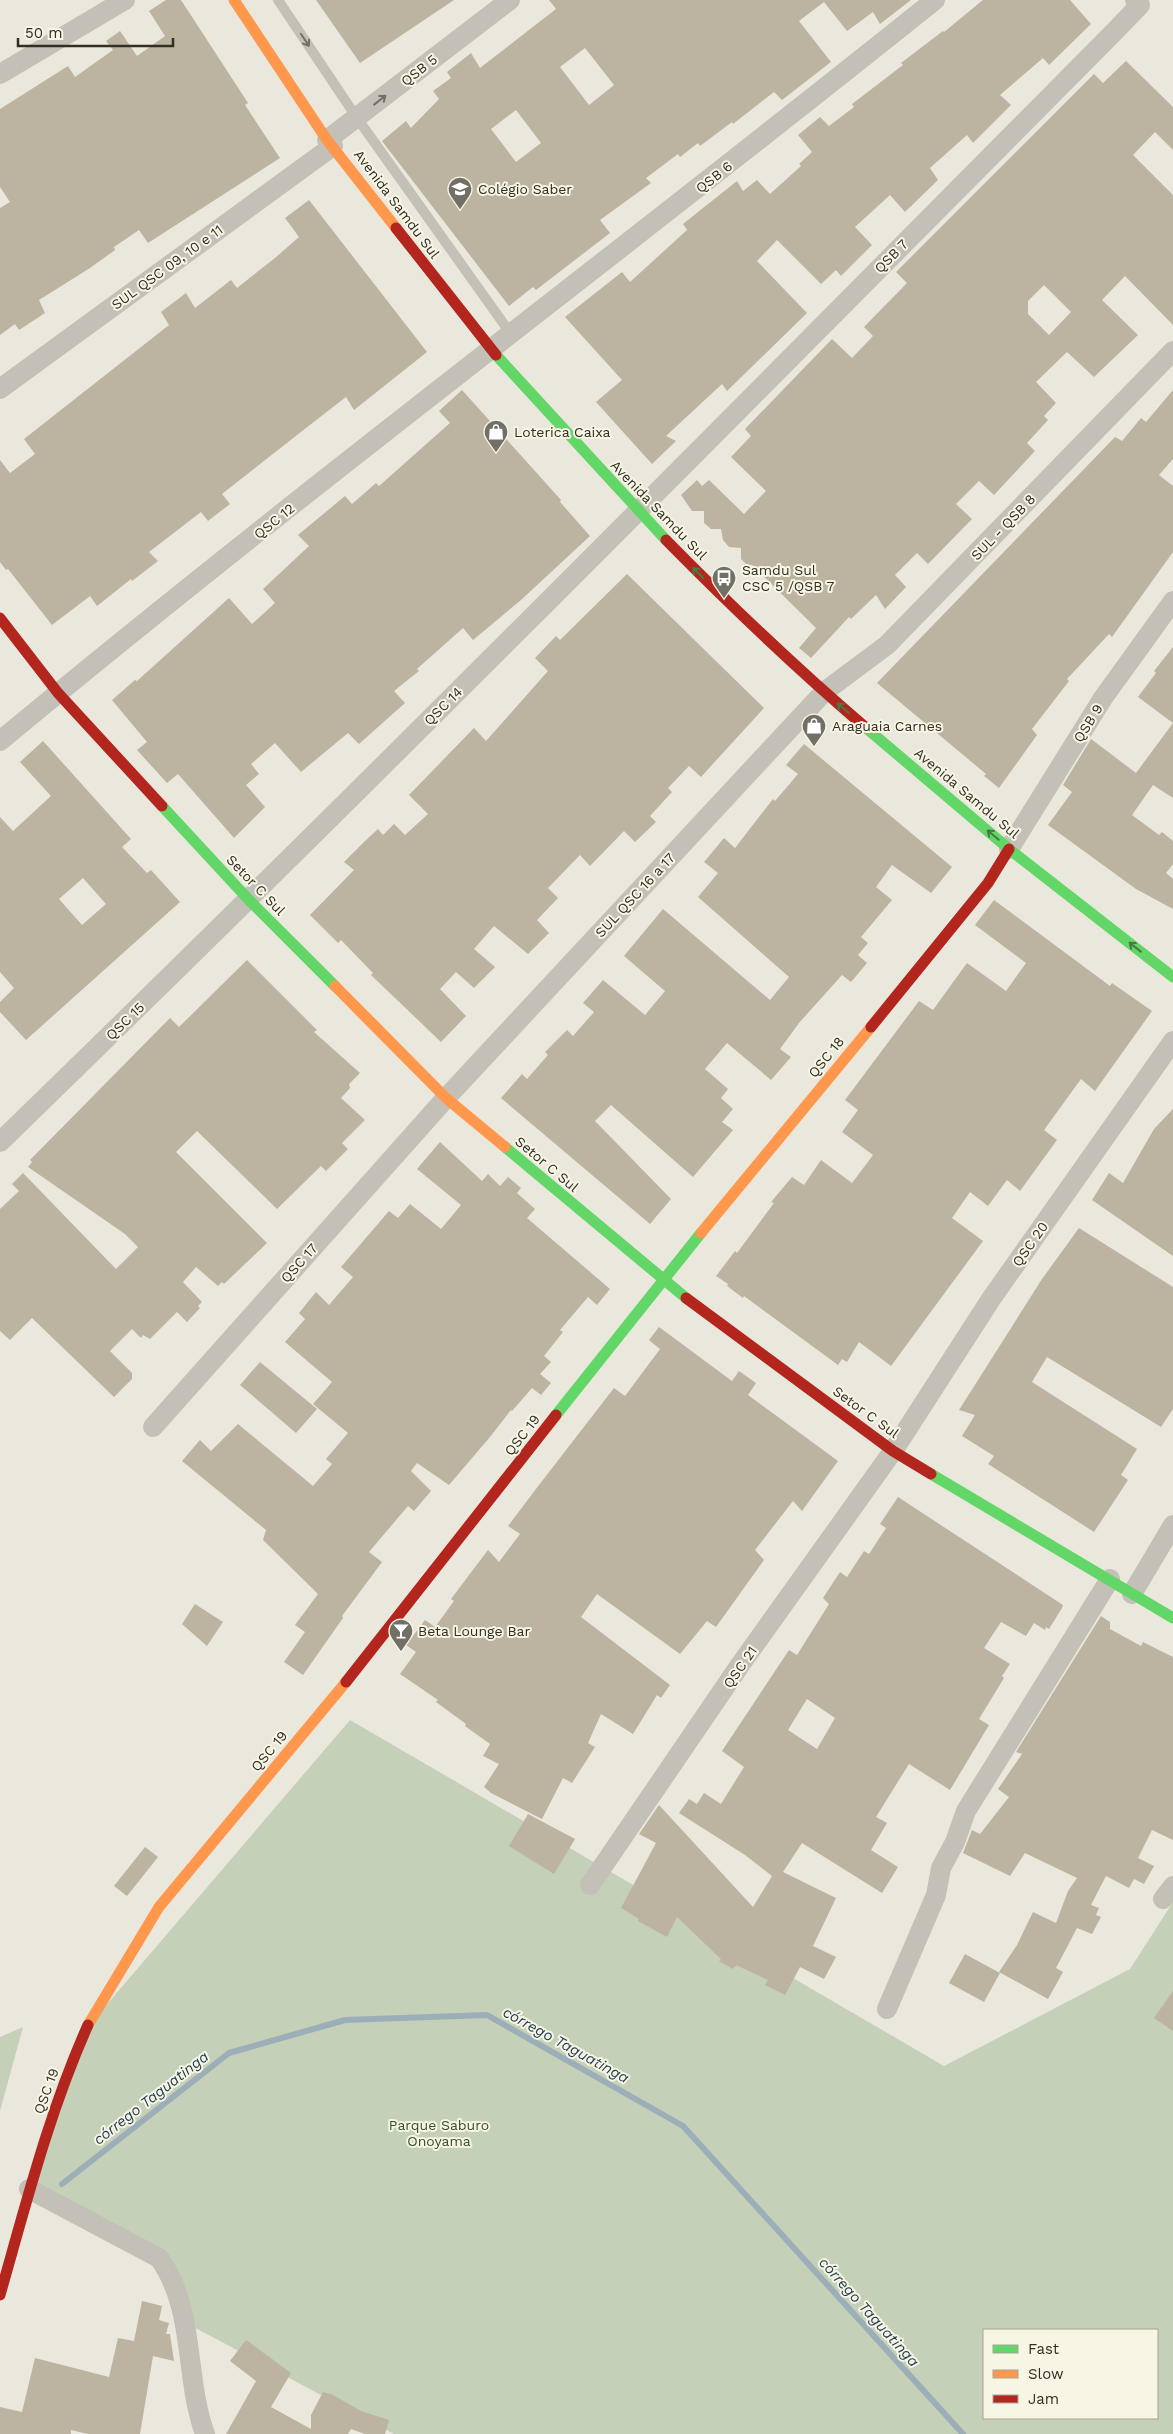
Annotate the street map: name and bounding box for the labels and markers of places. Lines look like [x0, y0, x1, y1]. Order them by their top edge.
school or university icon: Colégio Saber [447, 176, 473, 210]
place label: Colégio Saber [478, 181, 572, 197]
shop icon: Loterica Caixa [483, 419, 509, 453]
place label: Loterica Caixa [514, 424, 611, 440]
place label: Samdu Sul CSC 5 /QSB 7 [742, 562, 835, 594]
bus stop icon: Samdu Sul CSC 5 /QSB 7 [711, 565, 737, 599]
shop icon: Araguaia Carnes [801, 713, 827, 747]
place label: Araguaia Carnes [832, 718, 942, 734]
bar icon: Beta Lounge Bar [388, 1618, 414, 1652]
place label: Beta Lounge Bar [418, 1623, 530, 1639]

